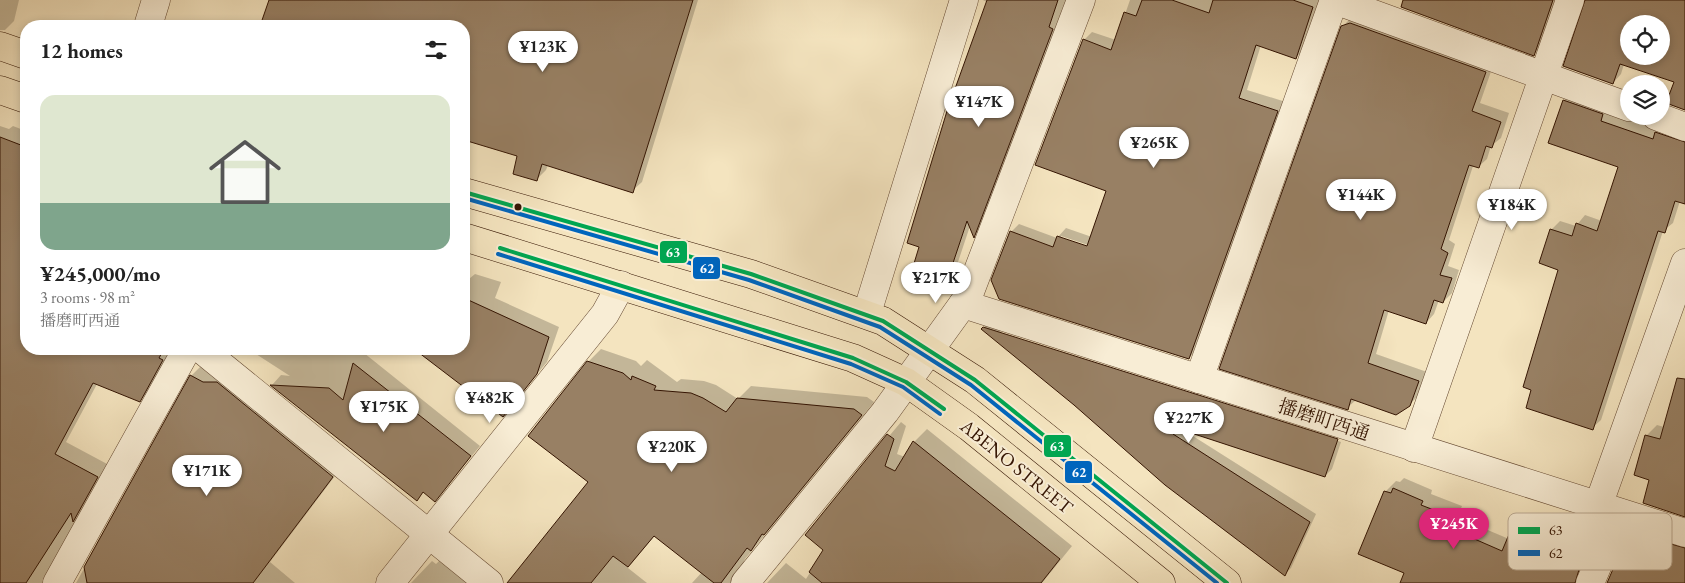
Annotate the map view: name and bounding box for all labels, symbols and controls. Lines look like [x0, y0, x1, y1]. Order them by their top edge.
map controls [1620, 15, 1670, 125]
button: locate [1620, 15, 1670, 65]
pin: ¥123K [508, 30, 578, 73]
icon: filters [422, 36, 450, 64]
text: ¥123K [519, 36, 567, 57]
text: 12 homes [40, 37, 123, 64]
button: layers [1620, 75, 1670, 125]
pin: ¥147K [944, 86, 1014, 128]
text: ¥147K [955, 91, 1003, 112]
pin: ¥265K [1119, 126, 1189, 169]
icon: home [200, 127, 290, 217]
text: ¥265K [1130, 132, 1178, 153]
pin: ¥144K [1326, 178, 1396, 221]
text: ¥144K [1337, 184, 1385, 205]
pin: ¥184K [1477, 188, 1547, 231]
text: ¥184K [1488, 194, 1536, 215]
unlabelled marker [513, 202, 523, 212]
line badge: 63 [659, 240, 688, 264]
text: 63 [666, 243, 680, 261]
line badge: 62 [692, 256, 721, 280]
text: 62 [700, 259, 715, 277]
text: ¥245,000/mo [40, 260, 160, 287]
pin: ¥217K [901, 262, 971, 304]
text: ¥217K [912, 267, 960, 288]
text: 3 rooms · 98 m² [40, 287, 135, 308]
text: 播磨町西通 [40, 310, 120, 331]
pin: ¥482K [455, 382, 525, 424]
text: ¥482K [466, 387, 514, 408]
pin: ¥175K [349, 390, 419, 433]
street label: 播磨町西通 [1275, 393, 1373, 446]
text: ¥175K [360, 396, 408, 417]
pin: ¥227K [1154, 402, 1224, 444]
text: ¥227K [1165, 407, 1213, 428]
street label: ABENO STREET [955, 413, 1078, 520]
pin: ¥220K [637, 430, 707, 473]
line badge: 63 [1043, 434, 1072, 458]
text: ¥220K [648, 436, 696, 457]
text: 63 [1050, 437, 1064, 455]
pin: ¥171K [172, 454, 242, 497]
text: ¥171K [183, 460, 231, 481]
line badge: 62 [1064, 460, 1093, 484]
text: 62 [1072, 463, 1087, 481]
pin: ¥245K [1419, 508, 1489, 550]
text: ¥245K [1430, 513, 1478, 534]
legend [1508, 513, 1672, 570]
text: 63 [1549, 521, 1563, 539]
text: 62 [1549, 544, 1563, 562]

